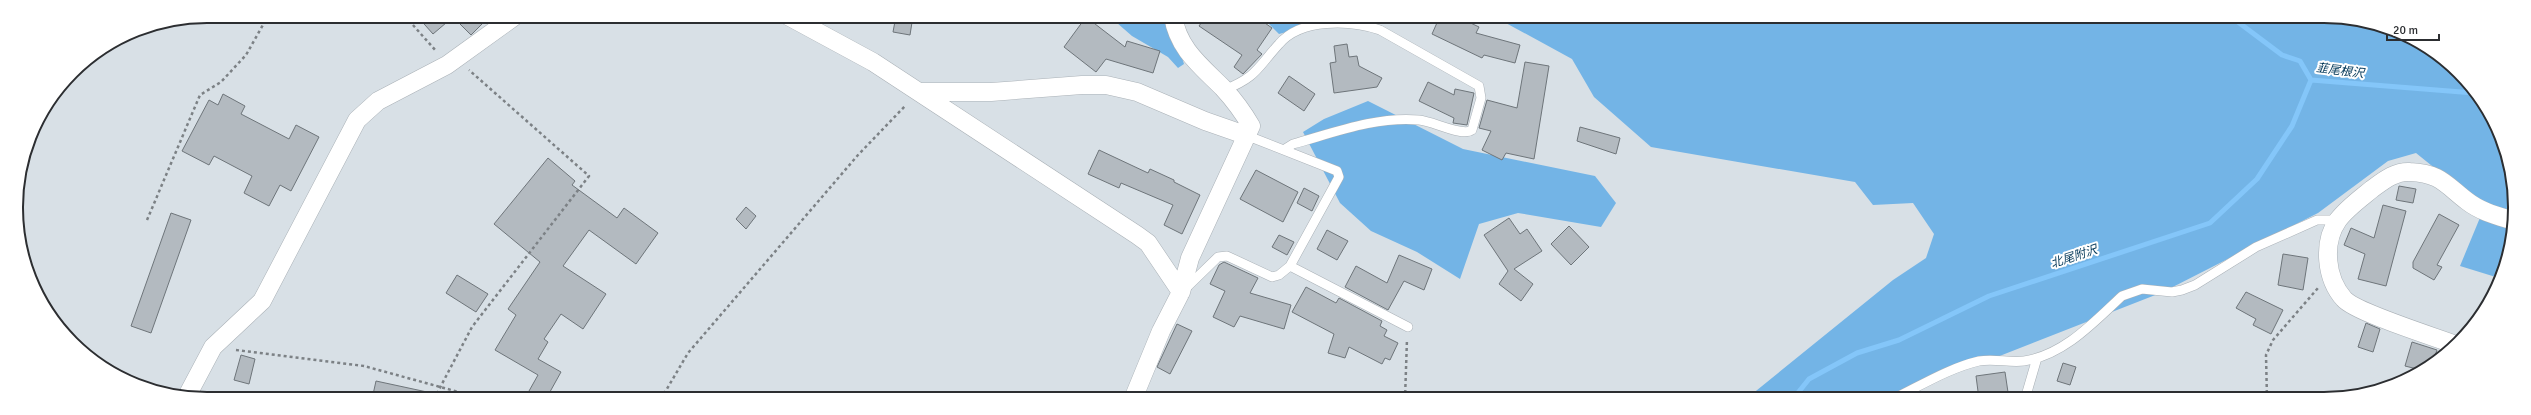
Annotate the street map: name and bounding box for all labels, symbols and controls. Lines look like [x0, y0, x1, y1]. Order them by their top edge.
scale bar [2387, 16, 2439, 42]
text: 20 m [2393, 23, 2418, 38]
water label: 韮尾根沢 [2315, 61, 2367, 82]
water label: 北尾附沢 [2049, 242, 2101, 272]

